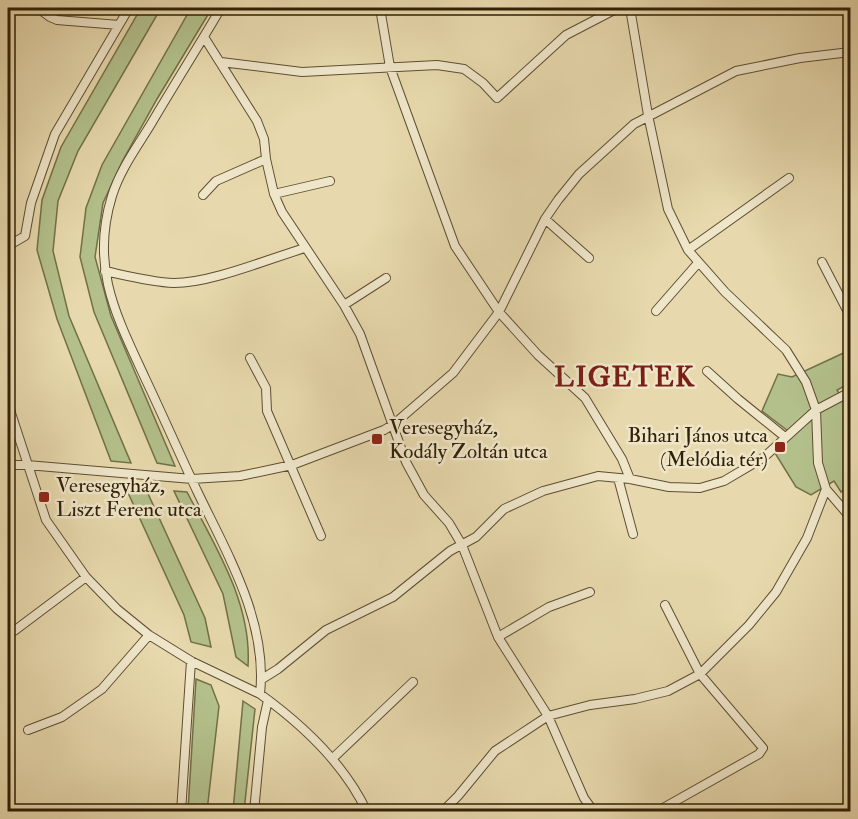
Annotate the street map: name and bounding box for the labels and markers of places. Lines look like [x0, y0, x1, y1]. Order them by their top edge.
place label: Veresegyház, Kodály Zoltán utca [389, 414, 548, 465]
place label: Bihari János utca (Melódia tér) [627, 422, 768, 473]
marker: Veresegyház, Kodály Zoltán utca [370, 432, 384, 446]
marker: Bihari János utca (Melódia tér) [773, 440, 787, 454]
place label: Veresegyház, Liszt Ferenc utca [56, 472, 202, 523]
marker: Veresegyház, Liszt Ferenc utca [37, 490, 51, 504]

